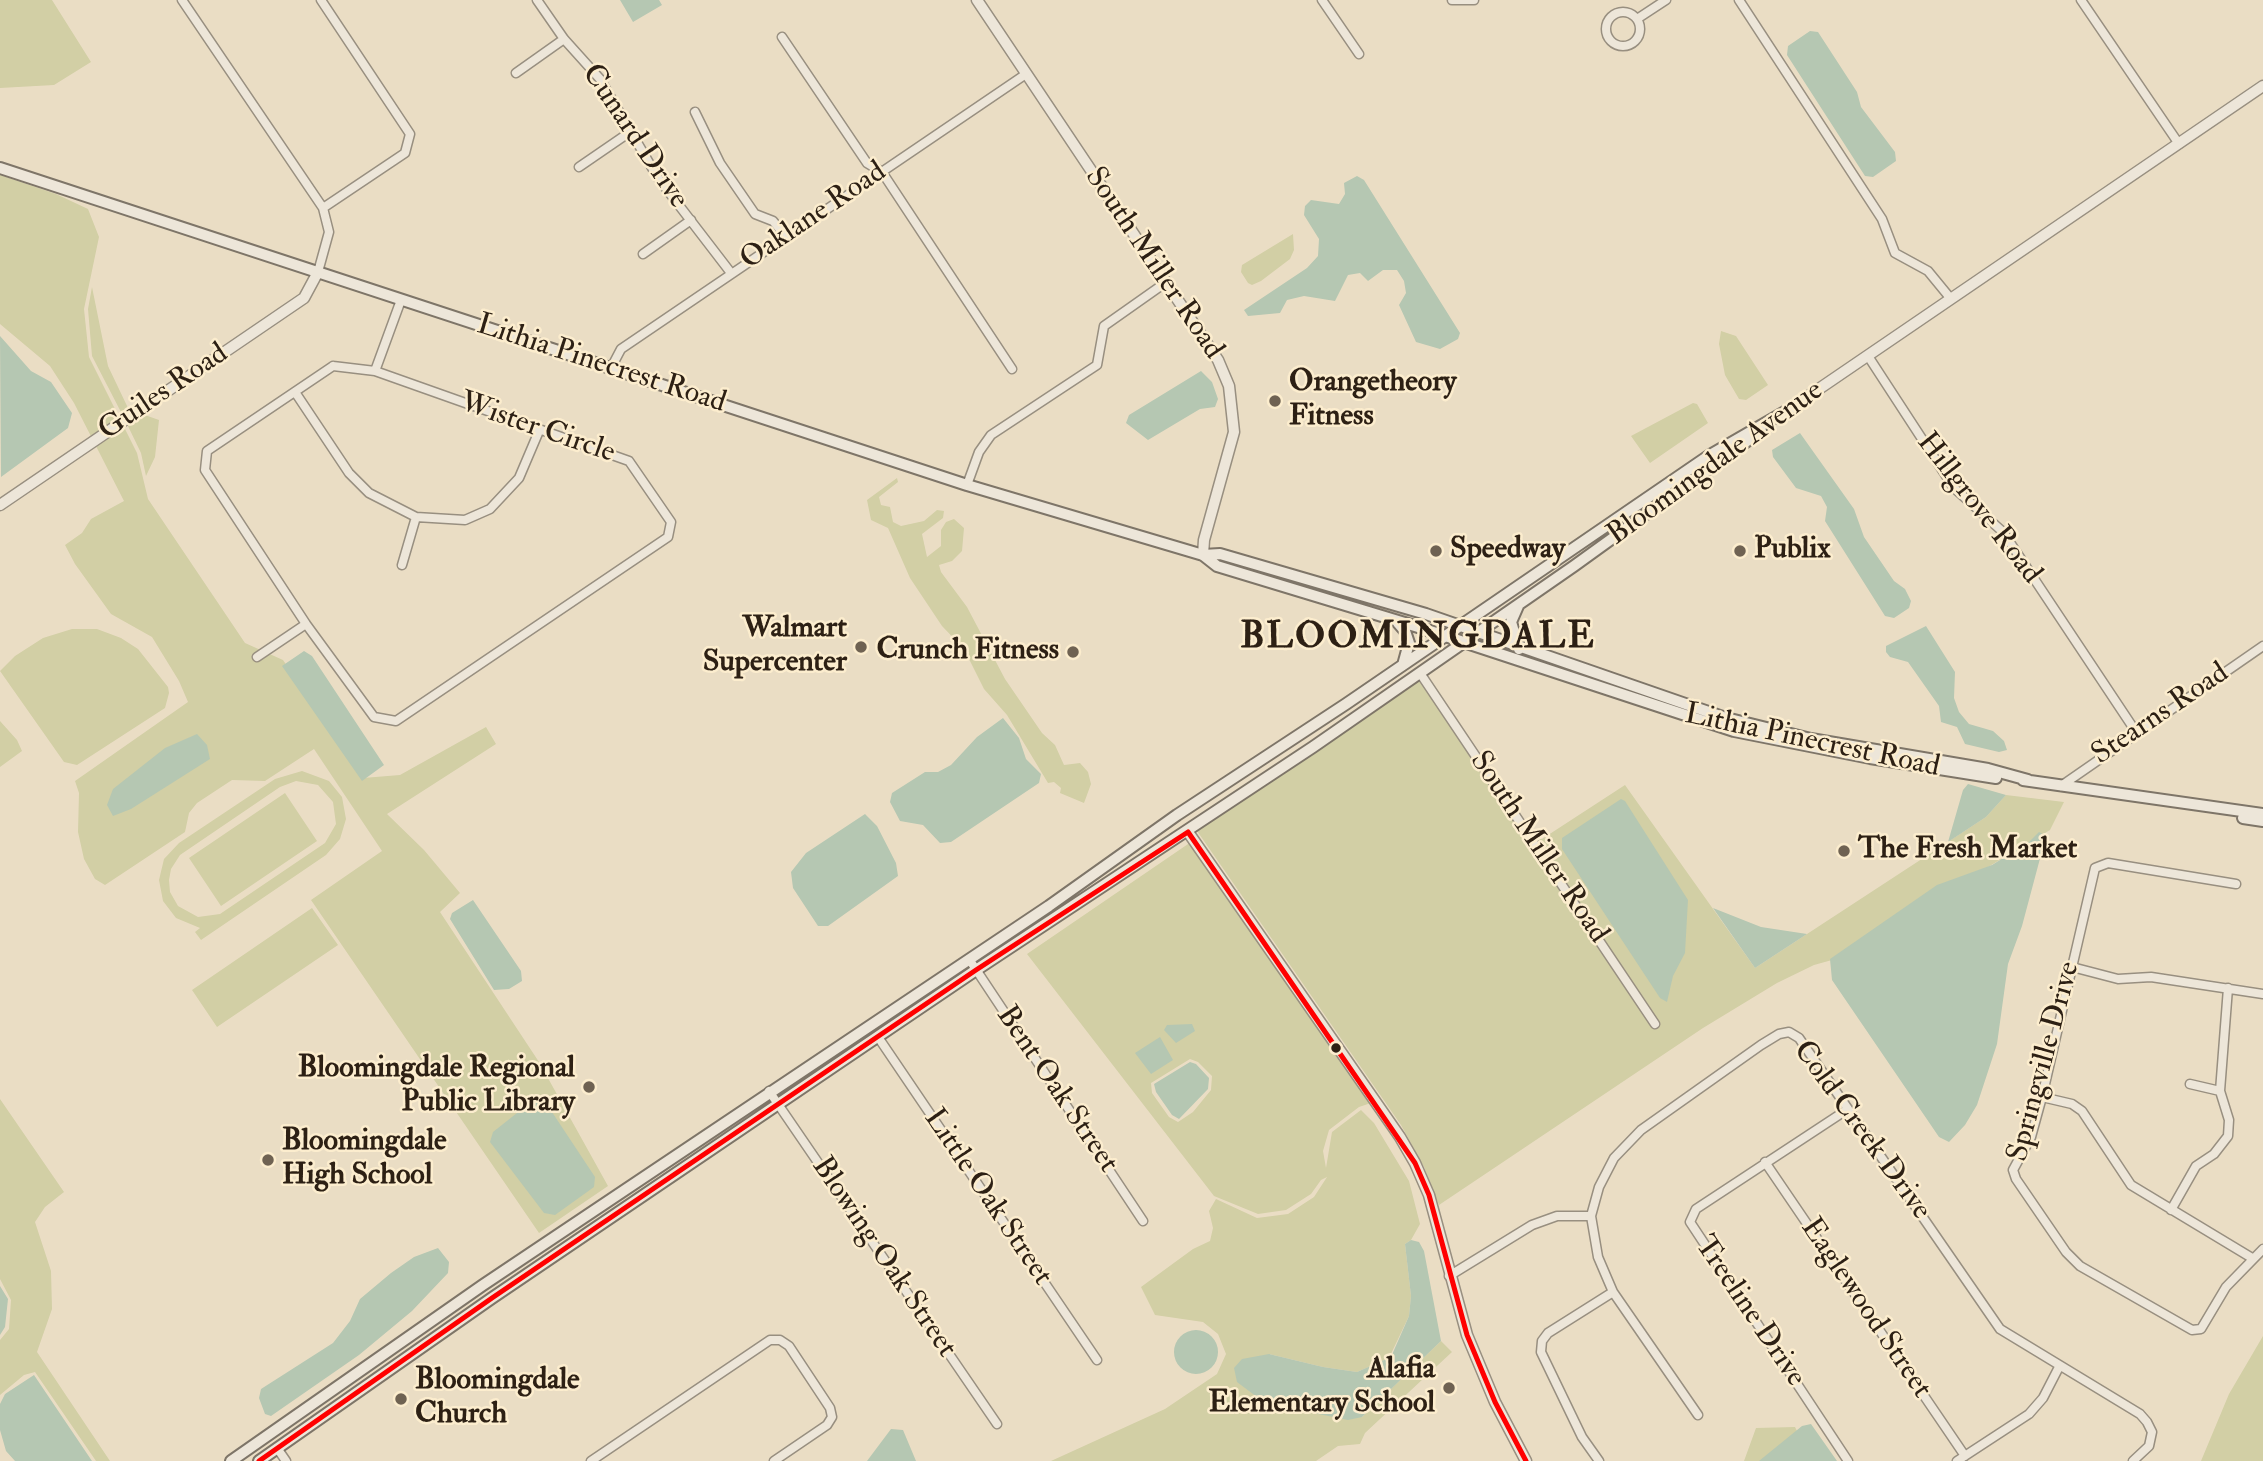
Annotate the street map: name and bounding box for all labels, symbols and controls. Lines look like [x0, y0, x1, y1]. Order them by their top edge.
street label: Cunard Drive [573, 58, 695, 216]
street label: Oaklane Road [734, 155, 894, 279]
street label: South Miller Road [1076, 161, 1230, 367]
street label: Lithia Pinecrest Road [472, 308, 730, 422]
street label: Guiles Road [93, 337, 235, 449]
place label: Orangetheory Fitness [1289, 366, 1457, 436]
street label: Bloomingdale Avenue [1601, 374, 1831, 554]
street label: Wister Circle [455, 386, 619, 472]
marker: Orangetheory Fitness [1267, 393, 1283, 409]
street label: Hillgrove Road [1908, 426, 2048, 592]
place label: Speedway [1450, 533, 1565, 569]
place label: Publix [1754, 533, 1831, 569]
marker: Speedway [1428, 543, 1444, 559]
marker: Publix [1732, 543, 1748, 559]
place label: Walmart Supercenter [703, 612, 847, 682]
district label: BLOOMINGDALE [1242, 617, 1594, 661]
place label: Crunch Fitness [876, 634, 1059, 670]
marker: Walmart Supercenter [853, 639, 869, 655]
marker: Crunch Fitness [1065, 644, 1081, 660]
street label: Stearns Road [2086, 656, 2236, 774]
street label: Lithia Pinecrest Road [1681, 697, 1943, 787]
street label: South Miller Road [1461, 745, 1615, 951]
place label: The Fresh Market [1858, 833, 2077, 869]
marker: The Fresh Market [1836, 843, 1852, 859]
street label: Springville Drive [2001, 958, 2089, 1166]
street label: Bent Oak Street [987, 1000, 1125, 1180]
street label: Cold Creek Drive [1784, 1035, 1938, 1227]
unlabelled marker [1329, 1041, 1343, 1055]
place label: Bloomingdale Regional Public Library [298, 1052, 575, 1122]
marker: Bloomingdale Regional Public Library [581, 1079, 597, 1095]
street label: Little Oak Street [915, 1103, 1059, 1293]
place label: Bloomingdale High School [282, 1125, 447, 1196]
street label: Blowing Oak Street [803, 1151, 963, 1365]
marker: Bloomingdale High School [260, 1152, 276, 1168]
street label: Eaglewood Street [1792, 1212, 1938, 1406]
street label: Treeline Drive [1685, 1230, 1813, 1394]
place label: Alafia Elementary School [1209, 1353, 1435, 1424]
place label: Bloomingdale Church [415, 1364, 580, 1434]
marker: Alafia Elementary School [1441, 1380, 1457, 1396]
marker: Bloomingdale Church [393, 1391, 409, 1407]

